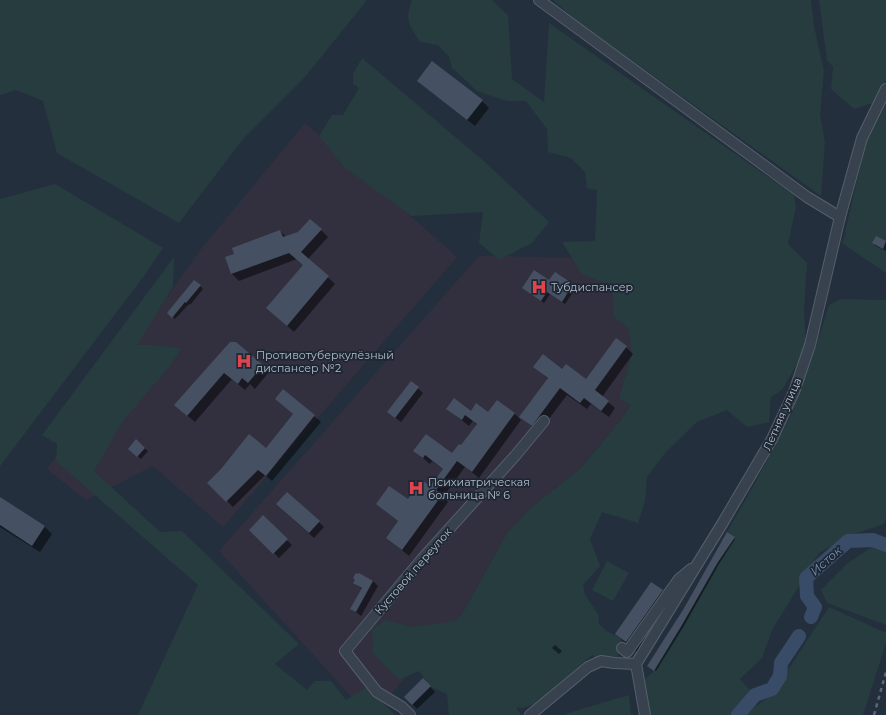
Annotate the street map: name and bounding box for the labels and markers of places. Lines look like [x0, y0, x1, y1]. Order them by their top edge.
hospital icon: Тубдиспансер [530, 278, 548, 296]
place label: Тубдиспансер [551, 280, 633, 294]
place label: Противотуберкулёзный диспансер №2 [256, 348, 394, 375]
hospital icon: Противотуберкулёзный диспансер №2 [235, 352, 253, 370]
place label: Психиатрическая больница № 6 [428, 475, 530, 502]
hospital icon: Психиатрическая больница № 6 [407, 479, 425, 497]

